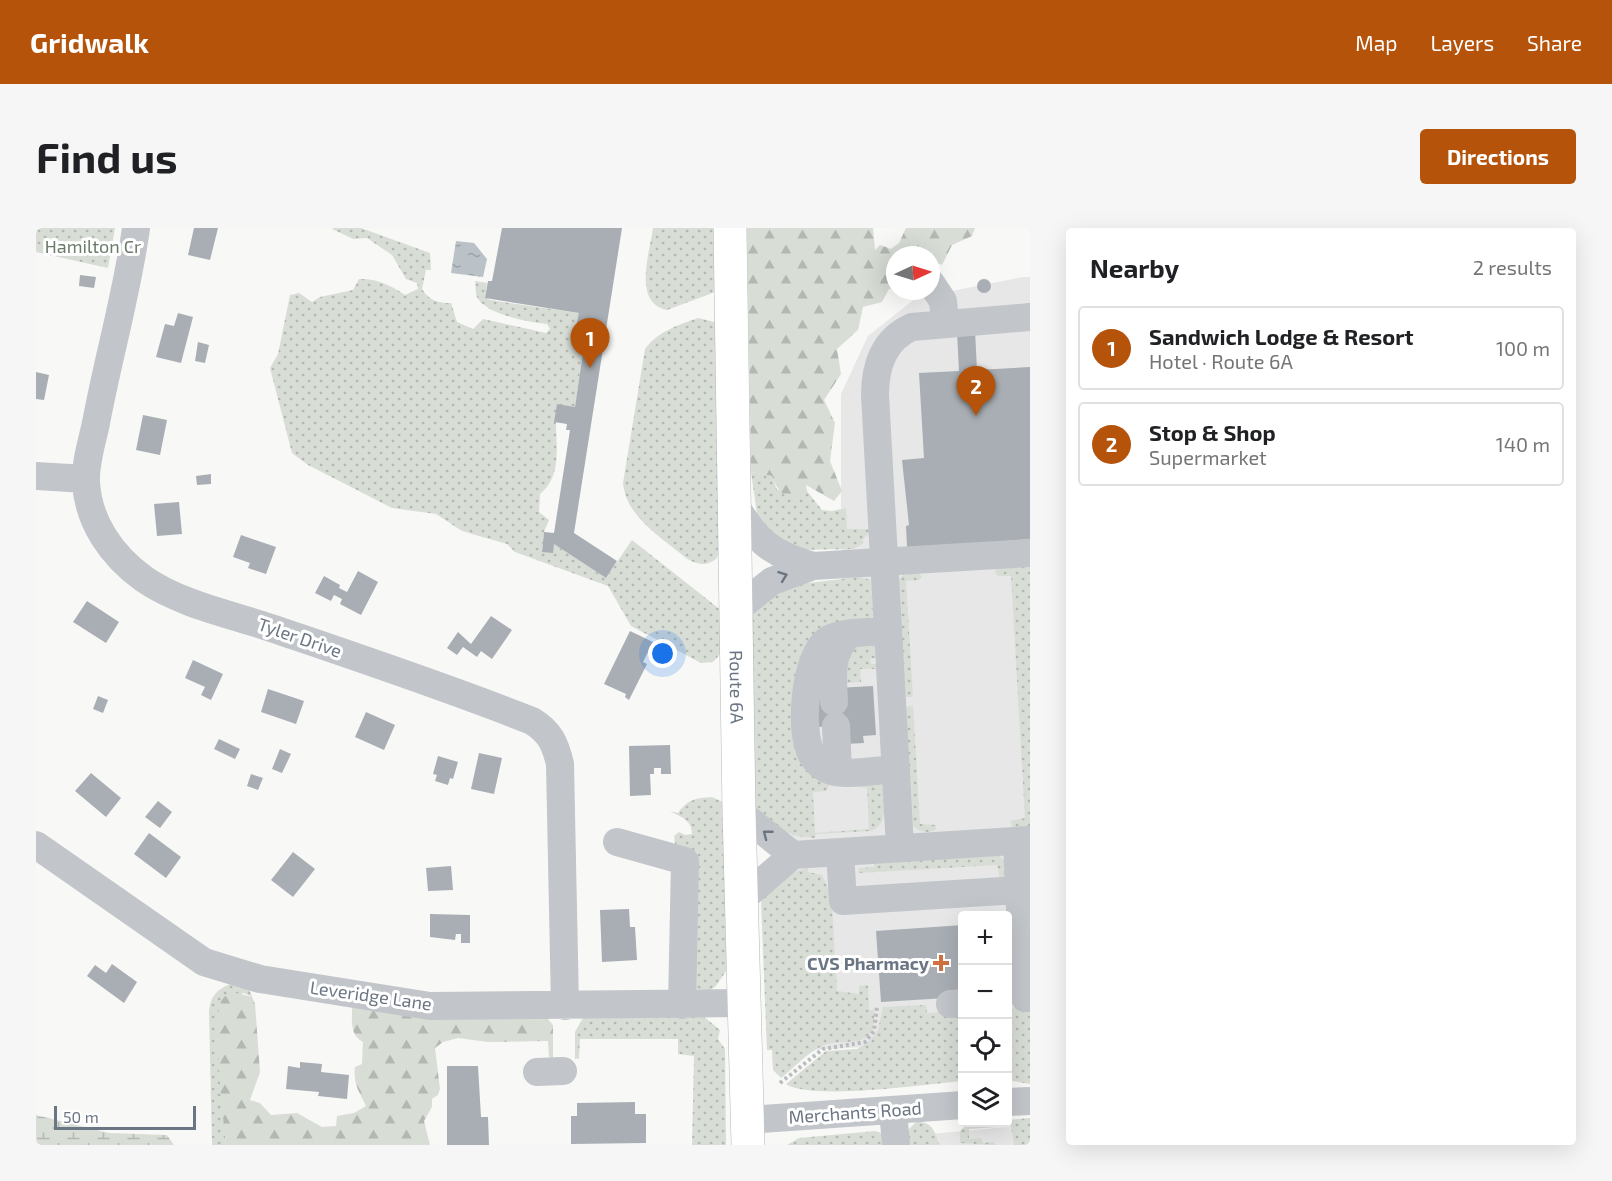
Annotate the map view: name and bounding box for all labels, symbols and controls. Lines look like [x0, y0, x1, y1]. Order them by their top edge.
text: Gridwalk [30, 25, 149, 59]
text: Map [1355, 30, 1397, 55]
text: Layers [1430, 30, 1494, 55]
text: Share [1527, 30, 1582, 55]
button: Directions [1420, 129, 1576, 184]
text: Find us [36, 131, 178, 181]
park label: Hamilton Cr [45, 235, 141, 257]
north arrow [886, 246, 940, 300]
text: Nearby [1090, 252, 1179, 283]
text: 2 results [1473, 255, 1552, 279]
pin: 1 [570, 318, 610, 368]
text: Sandwich Lodge & Resort [1149, 323, 1414, 349]
text: 1 [1107, 336, 1116, 360]
text: 100 m [1496, 336, 1550, 360]
text: Hotel · Route 6A [1149, 349, 1293, 373]
pin: 2 [956, 366, 996, 416]
text: Stop & Shop [1149, 419, 1276, 445]
text: 2 [1106, 432, 1117, 456]
text: 140 m [1496, 432, 1550, 456]
text: Supermarket [1149, 445, 1267, 469]
one-way arrow [777, 571, 788, 584]
street label: Tyler Drive [255, 612, 345, 662]
your location [648, 639, 677, 668]
street label: Route 6A [726, 650, 749, 725]
one-way arrow [762, 831, 773, 842]
map controls [958, 911, 1012, 1127]
button: + [958, 911, 1012, 965]
place label: CVS Pharmacy [807, 952, 930, 974]
marker: CVS Pharmacy [934, 956, 948, 970]
button: − [958, 965, 1012, 1019]
street label: Leveridge Lane [309, 976, 433, 1014]
button: locate [958, 1019, 1012, 1073]
button: layers [958, 1073, 1012, 1127]
street label: Merchants Road [788, 1096, 922, 1128]
scale bar [54, 1103, 196, 1130]
text: 50 m [63, 1107, 99, 1126]

